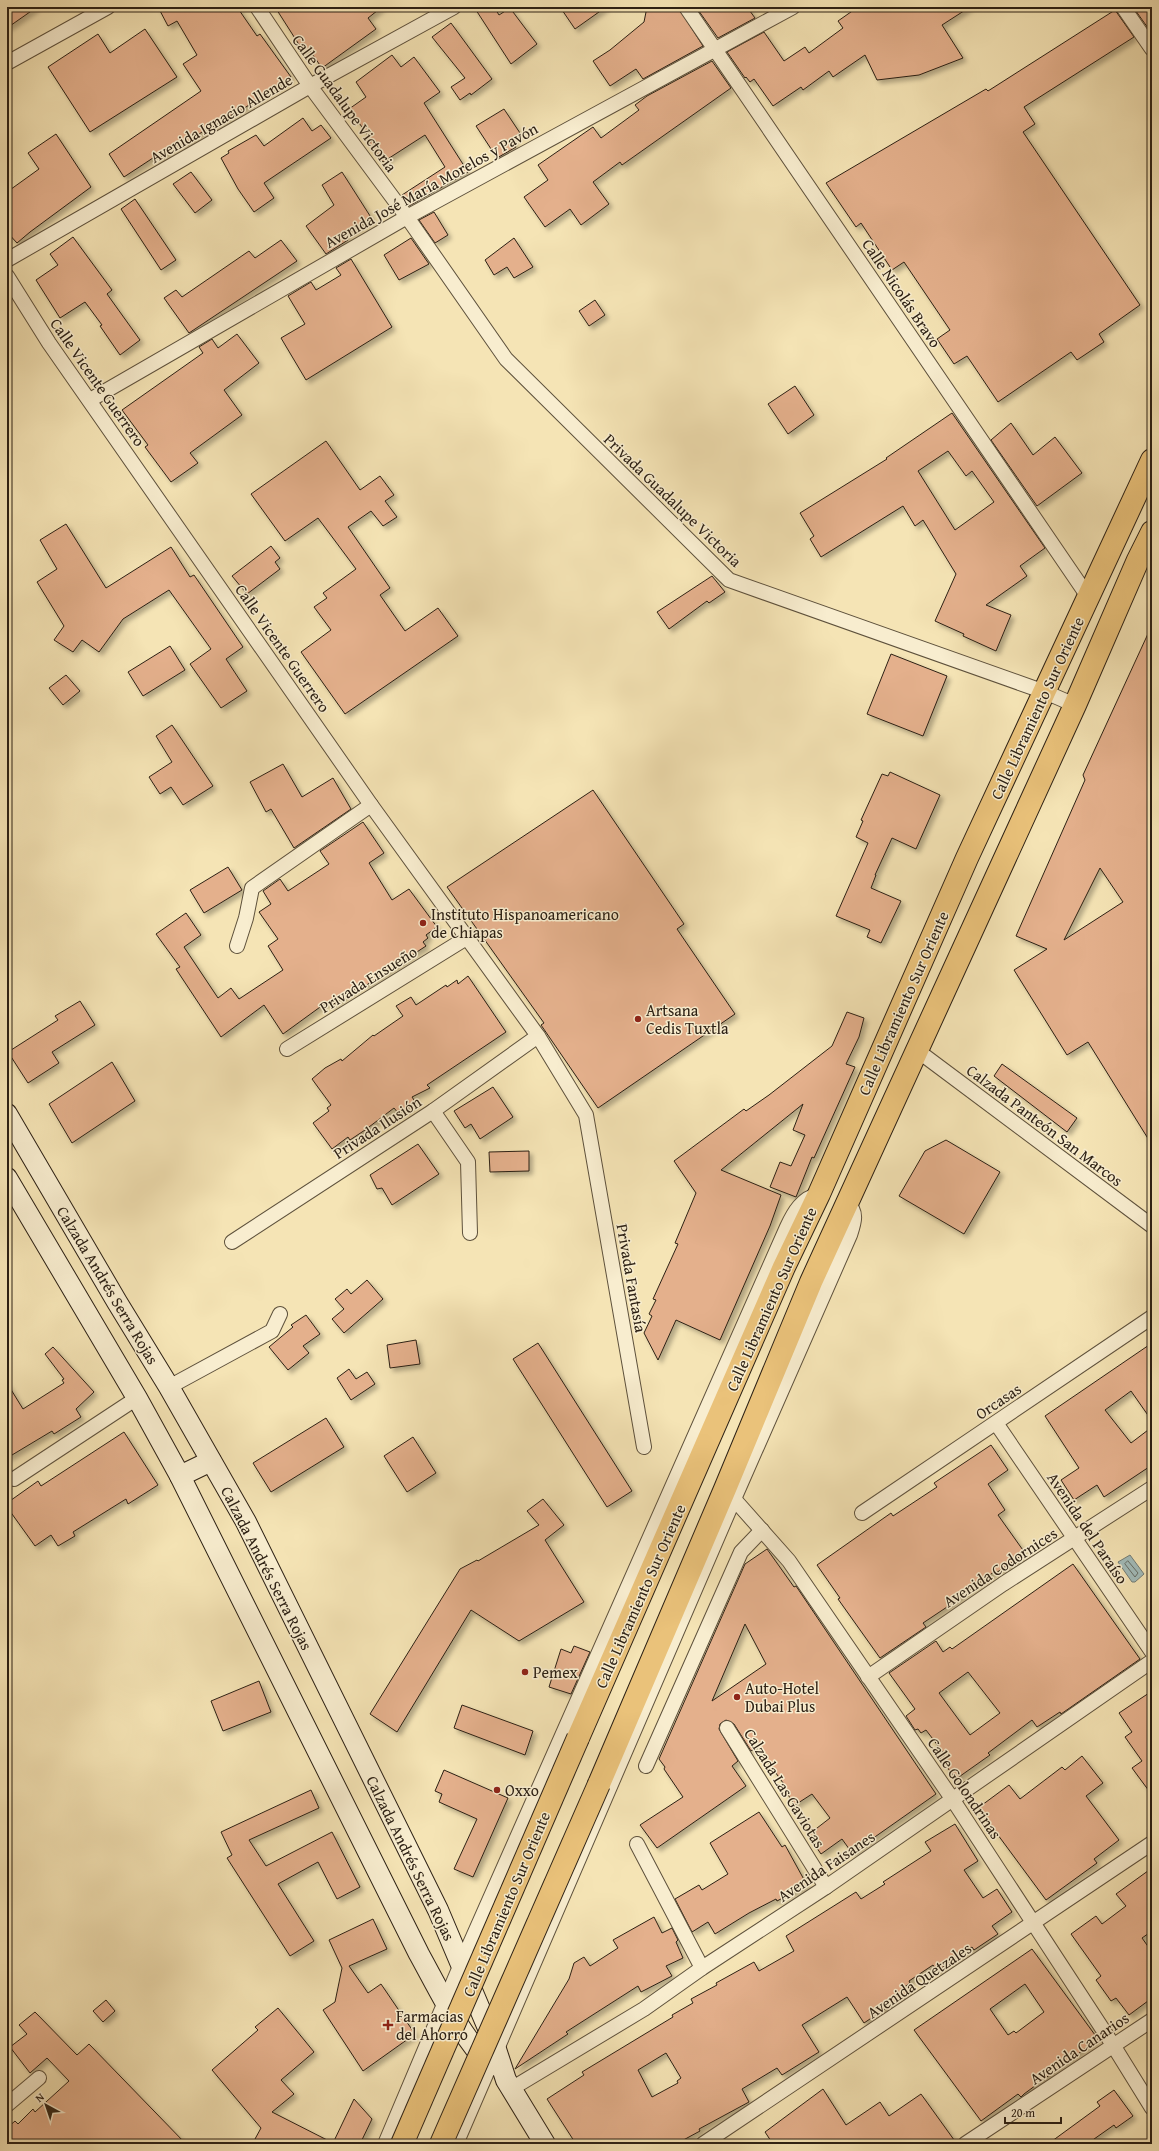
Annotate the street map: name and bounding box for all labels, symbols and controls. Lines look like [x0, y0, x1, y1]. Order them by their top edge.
street label: Calle Guadalupe Victoria [287, 29, 404, 177]
street label: Avenida Ignacio Allende [145, 67, 297, 169]
street label: Avenida José María Morelos y Pavón [320, 116, 542, 254]
street label: Calle Nicolás Bravo [857, 234, 947, 352]
street label: Calle Vicente Guerrero [45, 313, 151, 451]
street label: Privada Guadalupe Victoria [599, 428, 748, 573]
street label: Calle Vicente Guerrero [230, 579, 336, 717]
street label: Calle Libramiento Sur Oriente [984, 613, 1090, 803]
place label: Instituto Hispanoamericano de Chiapas [431, 902, 619, 944]
street label: Calle Libramiento Sur Oriente [852, 907, 954, 1099]
marker: Instituto Hispanoamericano de Chiapas [418, 918, 428, 928]
street label: Privada Ensueño [314, 939, 422, 1019]
place label: Artsana Cedis Tuxtla [646, 998, 729, 1040]
marker: Artsana Cedis Tuxtla [633, 1014, 643, 1024]
street label: Calzada Panteón San Marcos [962, 1058, 1128, 1192]
street label: Privada Ilusión [328, 1090, 426, 1164]
street label: Calzada Andrés Serra Rojas [51, 1201, 165, 1369]
street label: Calle Libramiento Sur Oriente [720, 1203, 822, 1395]
street label: Privada Fantasía [611, 1222, 653, 1335]
street label: Orcasas [970, 1377, 1026, 1425]
street label: Avenida del Paraíso [1042, 1467, 1134, 1589]
street label: Calzada Andrés Serra Rojas [215, 1482, 319, 1654]
street label: Calle Libramiento Sur Oriente [589, 1500, 691, 1692]
street label: Avenida Codornices [938, 1521, 1062, 1613]
place label: Pemex [533, 1660, 578, 1684]
marker: Pemex [520, 1667, 530, 1677]
place label: Auto-Hotel Dubai Plus [745, 1676, 820, 1718]
marker: Auto-Hotel Dubai Plus [732, 1692, 742, 1702]
street label: Calzada Las Gaviotas [738, 1724, 832, 1852]
street label: Calle Golondrinas [922, 1732, 1008, 1844]
street label: Calzada Andrés Serra Rojas [361, 1771, 461, 1945]
place label: Oxxo [505, 1778, 539, 1802]
marker: Oxxo [492, 1785, 502, 1795]
street label: Calle Libramiento Sur Oriente [456, 1808, 556, 2000]
street label: Avenida Faisanes [772, 1824, 880, 1908]
street label: Avenida Quetzales [862, 1936, 976, 2024]
place label: Farmacias del Ahorro [396, 2004, 468, 2046]
street label: Avenida Canarios [1024, 2006, 1134, 2090]
marker: Farmacias del Ahorro [383, 2020, 393, 2030]
north arrow [26, 2085, 66, 2125]
text: N [32, 2088, 48, 2106]
scale bar [1005, 2099, 1061, 2125]
text: 20 m [1011, 2104, 1035, 2121]

